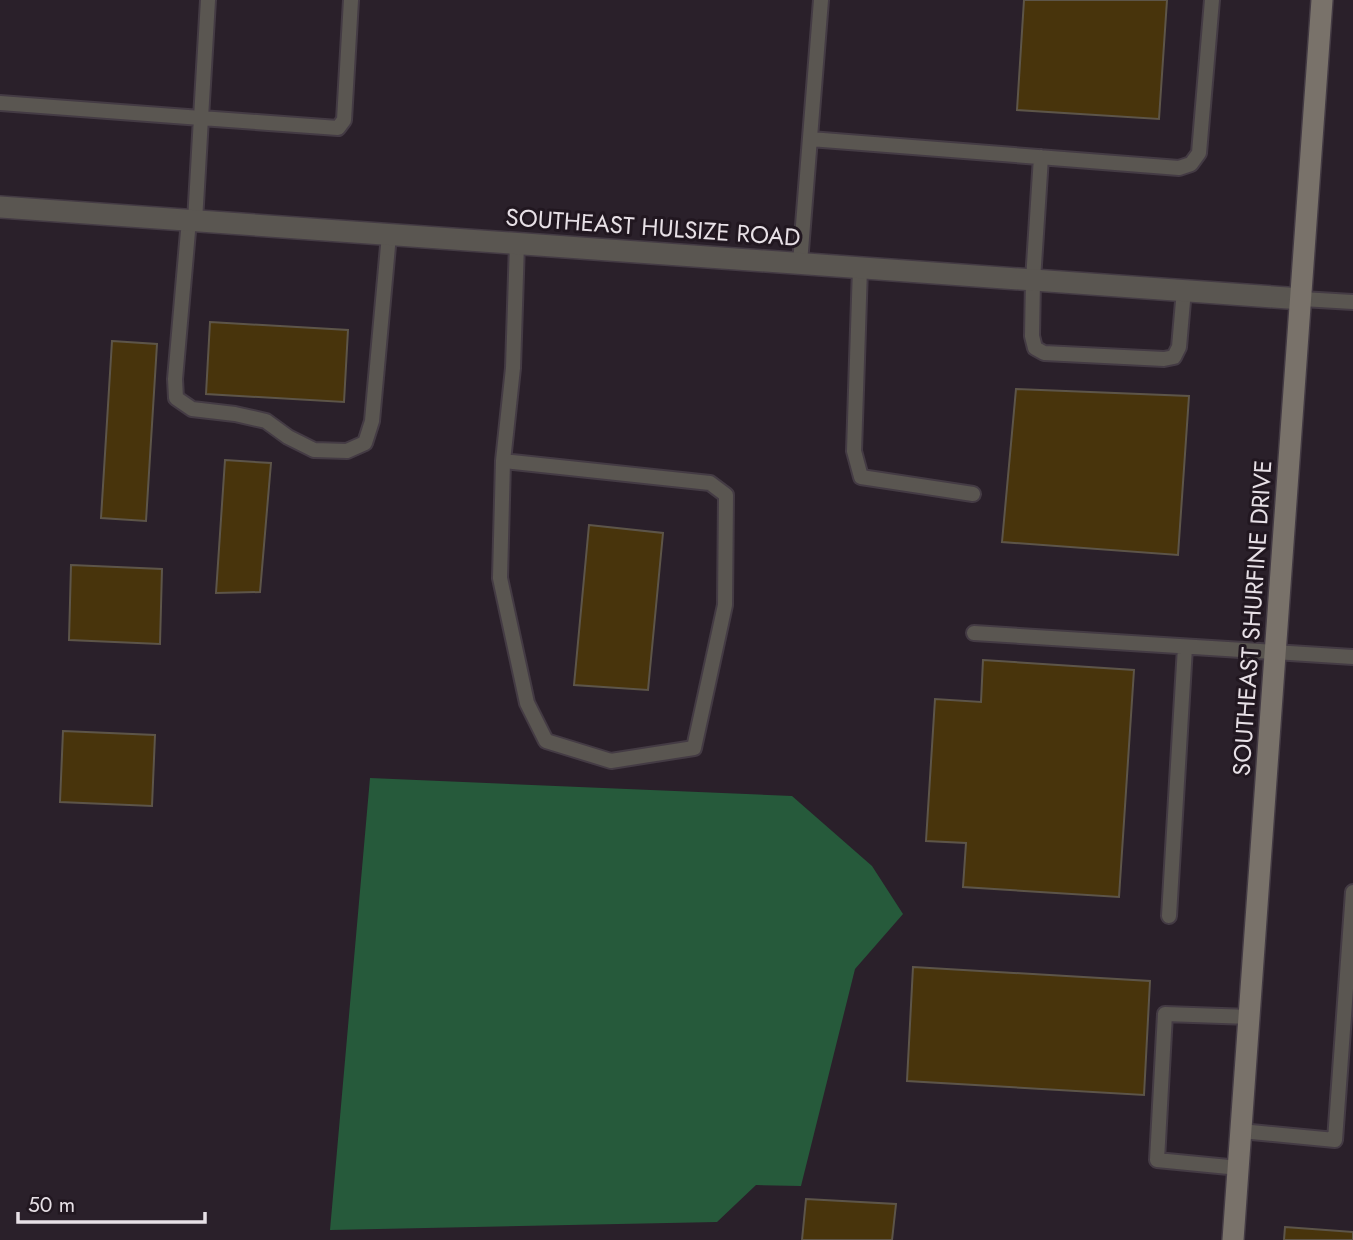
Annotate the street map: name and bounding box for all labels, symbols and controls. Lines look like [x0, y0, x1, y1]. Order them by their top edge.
street label: SOUTHEAST HULSIZE ROAD [504, 199, 802, 255]
street label: SOUTHEAST SHURFINE DRIVE [1224, 459, 1280, 777]
scale bar [18, 1180, 205, 1224]
text: 50 m [28, 1190, 75, 1220]

